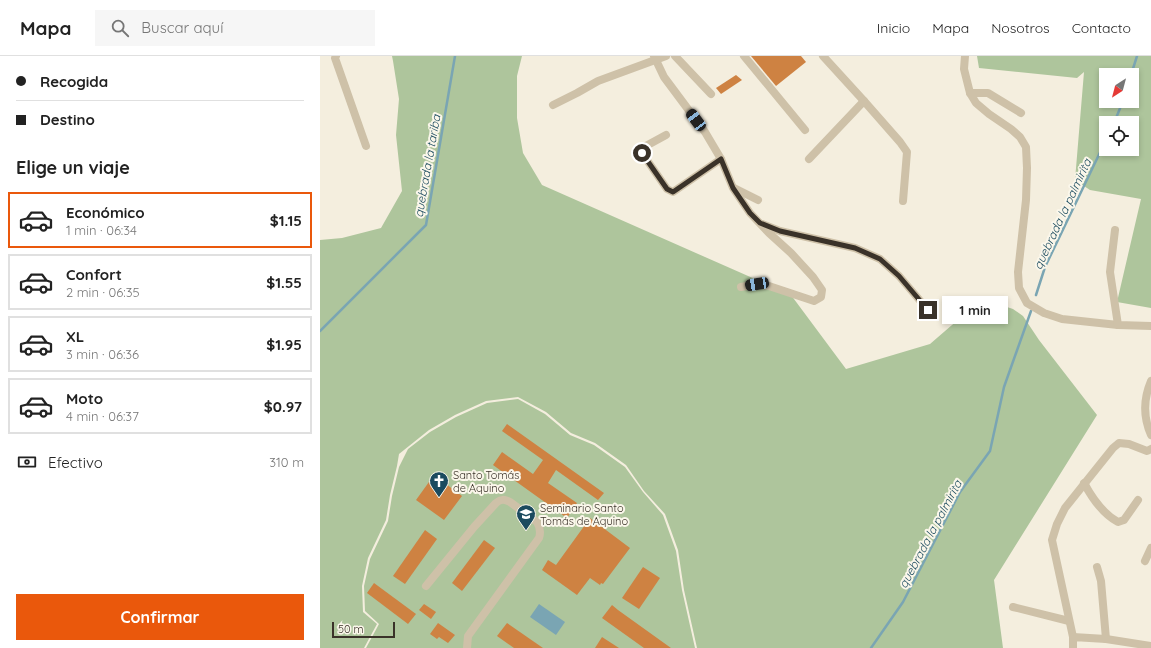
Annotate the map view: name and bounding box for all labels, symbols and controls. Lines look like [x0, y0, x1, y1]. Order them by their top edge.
search box [95, 10, 375, 46]
text: Mapa [20, 16, 71, 40]
icon: search [109, 17, 131, 39]
text: Buscar aquí [141, 18, 223, 37]
text: Inicio [877, 19, 910, 37]
text: Mapa [932, 19, 969, 37]
text: Nosotros [991, 19, 1050, 37]
text: Contacto [1072, 19, 1131, 37]
north arrow [1099, 68, 1139, 108]
map controls [1099, 68, 1139, 156]
text: Recogida [40, 72, 108, 91]
car [684, 107, 708, 133]
text: Destino [40, 110, 95, 129]
water label: quebrada la tariba [411, 113, 444, 219]
button: locate [1099, 116, 1139, 156]
route start [633, 144, 651, 162]
text: Elige un viaje [16, 156, 130, 179]
water label: quebrada la palmirita [1030, 156, 1095, 272]
icon: car [18, 202, 54, 238]
text: Económico [66, 203, 145, 222]
text: $1.15 [270, 211, 302, 230]
text: 1 min · 06:34 [66, 222, 137, 238]
icon: car [18, 264, 54, 300]
text: Confort [66, 265, 122, 284]
text: $1.55 [266, 273, 302, 292]
car [744, 276, 770, 292]
text: 2 min · 06:35 [66, 284, 140, 300]
callout: 1 min [942, 296, 1008, 324]
route end [919, 301, 937, 319]
text: 1 min [959, 302, 991, 318]
icon: car [18, 326, 54, 362]
text: XL [66, 327, 84, 346]
text: $1.95 [266, 335, 302, 354]
text: 3 min · 06:36 [66, 346, 139, 362]
icon: car [18, 388, 54, 424]
text: Moto [66, 389, 103, 408]
text: $0.97 [264, 397, 302, 416]
text: 4 min · 06:37 [66, 408, 139, 424]
icon: cash [16, 451, 38, 473]
text: Efectivo [48, 453, 103, 472]
text: 310 m [269, 454, 304, 470]
place label: Santo Tomás de Aquino [453, 468, 519, 495]
church icon: Santo Tomás de Aquino [428, 470, 450, 498]
water label: quebrada la palmirita [895, 477, 965, 591]
place label: Seminario Santo Tomás de Aquino [540, 501, 628, 528]
school or university icon: Seminario Santo Tomás de Aquino [515, 503, 537, 531]
button: Confirmar [16, 594, 304, 640]
scale bar [332, 620, 395, 639]
text: 50 m [338, 622, 364, 636]

